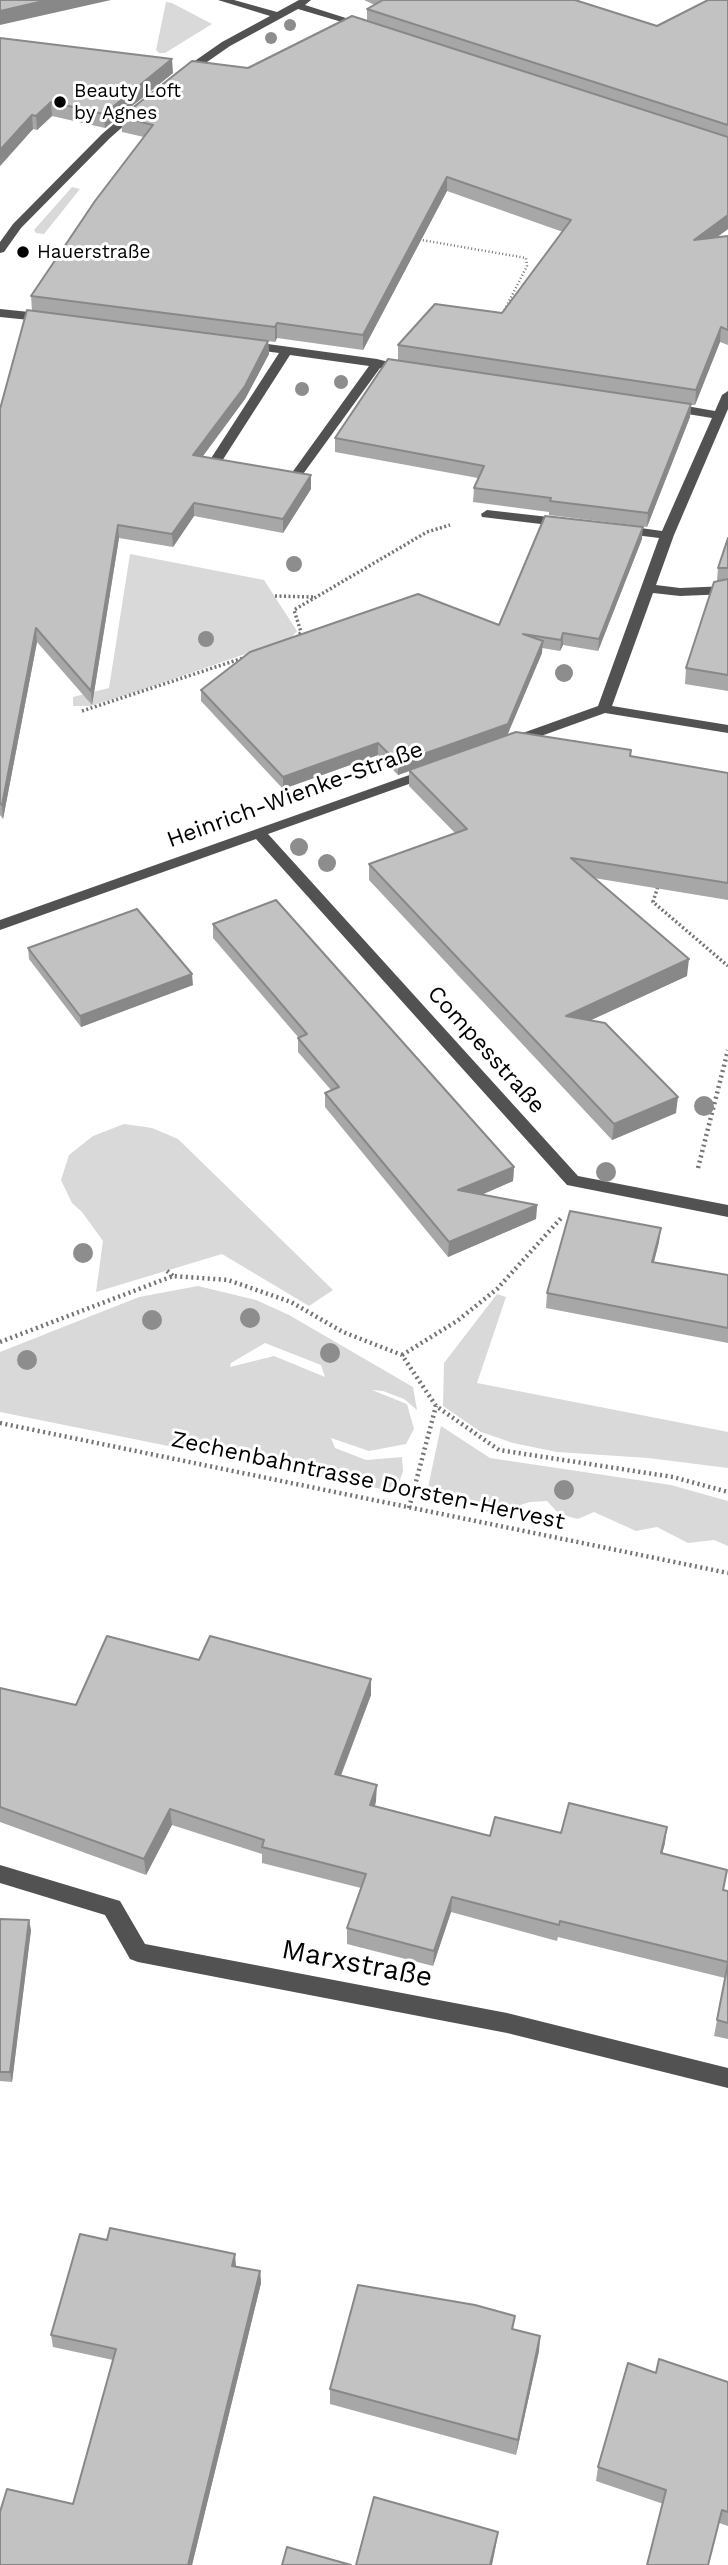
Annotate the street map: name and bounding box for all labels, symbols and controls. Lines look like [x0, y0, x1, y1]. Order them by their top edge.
place label: Beauty Loft by Agnes [74, 80, 181, 124]
marker: Beauty Loft by Agnes [52, 94, 68, 110]
place label: Hauerstraße [37, 241, 151, 263]
marker: Hauerstraße [15, 244, 31, 260]
street label: Heinrich-Wienke-Straße [163, 736, 427, 854]
street label: Compesstraße [421, 980, 551, 1120]
street label: Zechenbahntrasse Dorsten-Hervest [169, 1426, 567, 1536]
street label: Marxstraße [279, 1933, 435, 1995]

